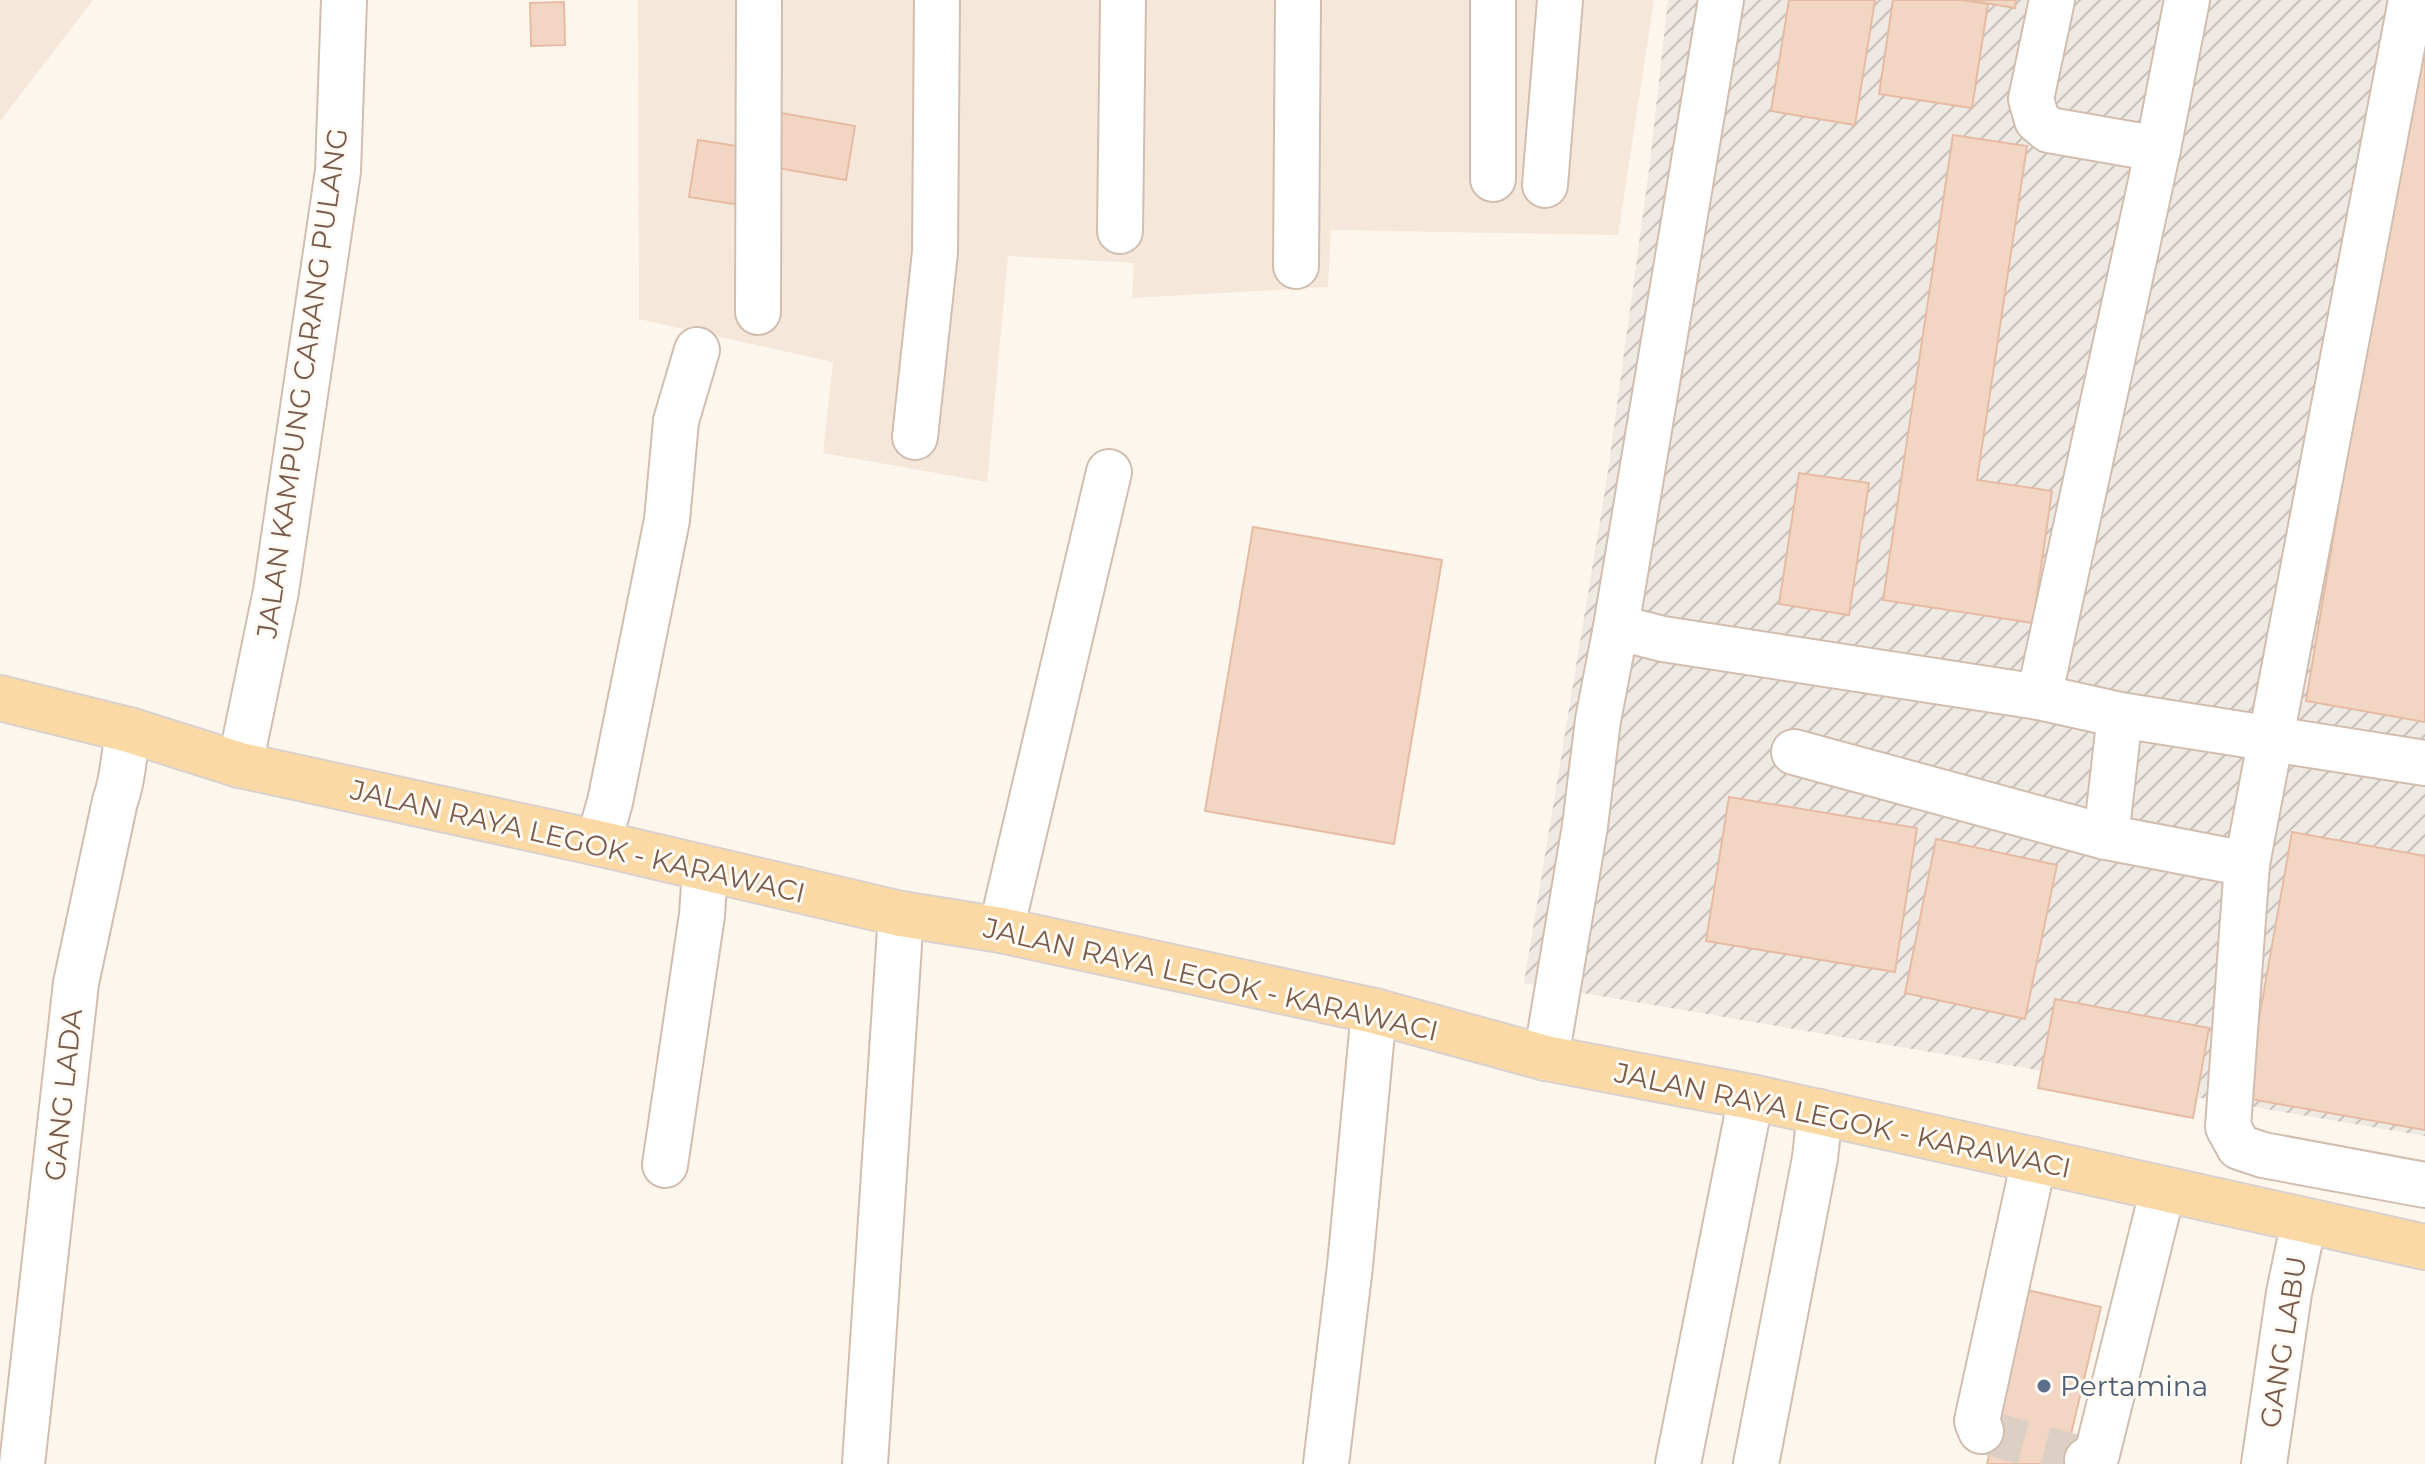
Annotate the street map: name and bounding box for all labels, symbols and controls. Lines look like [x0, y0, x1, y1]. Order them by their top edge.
street label: JALAN KAMPUNG CARANG PULANG [249, 126, 355, 641]
street label: JALAN RAYA LEGOK - KARAWACI [346, 772, 809, 910]
street label: JALAN RAYA LEGOK - KARAWACI [979, 910, 1442, 1048]
street label: GANG LADA [37, 1006, 89, 1183]
street label: JALAN RAYA LEGOK - KARAWACI [1611, 1055, 2074, 1185]
street label: GANG LABU [2253, 1254, 2313, 1430]
place label: Pertamina [2060, 1369, 2208, 1403]
marker: Pertamina [2035, 1377, 2053, 1395]

